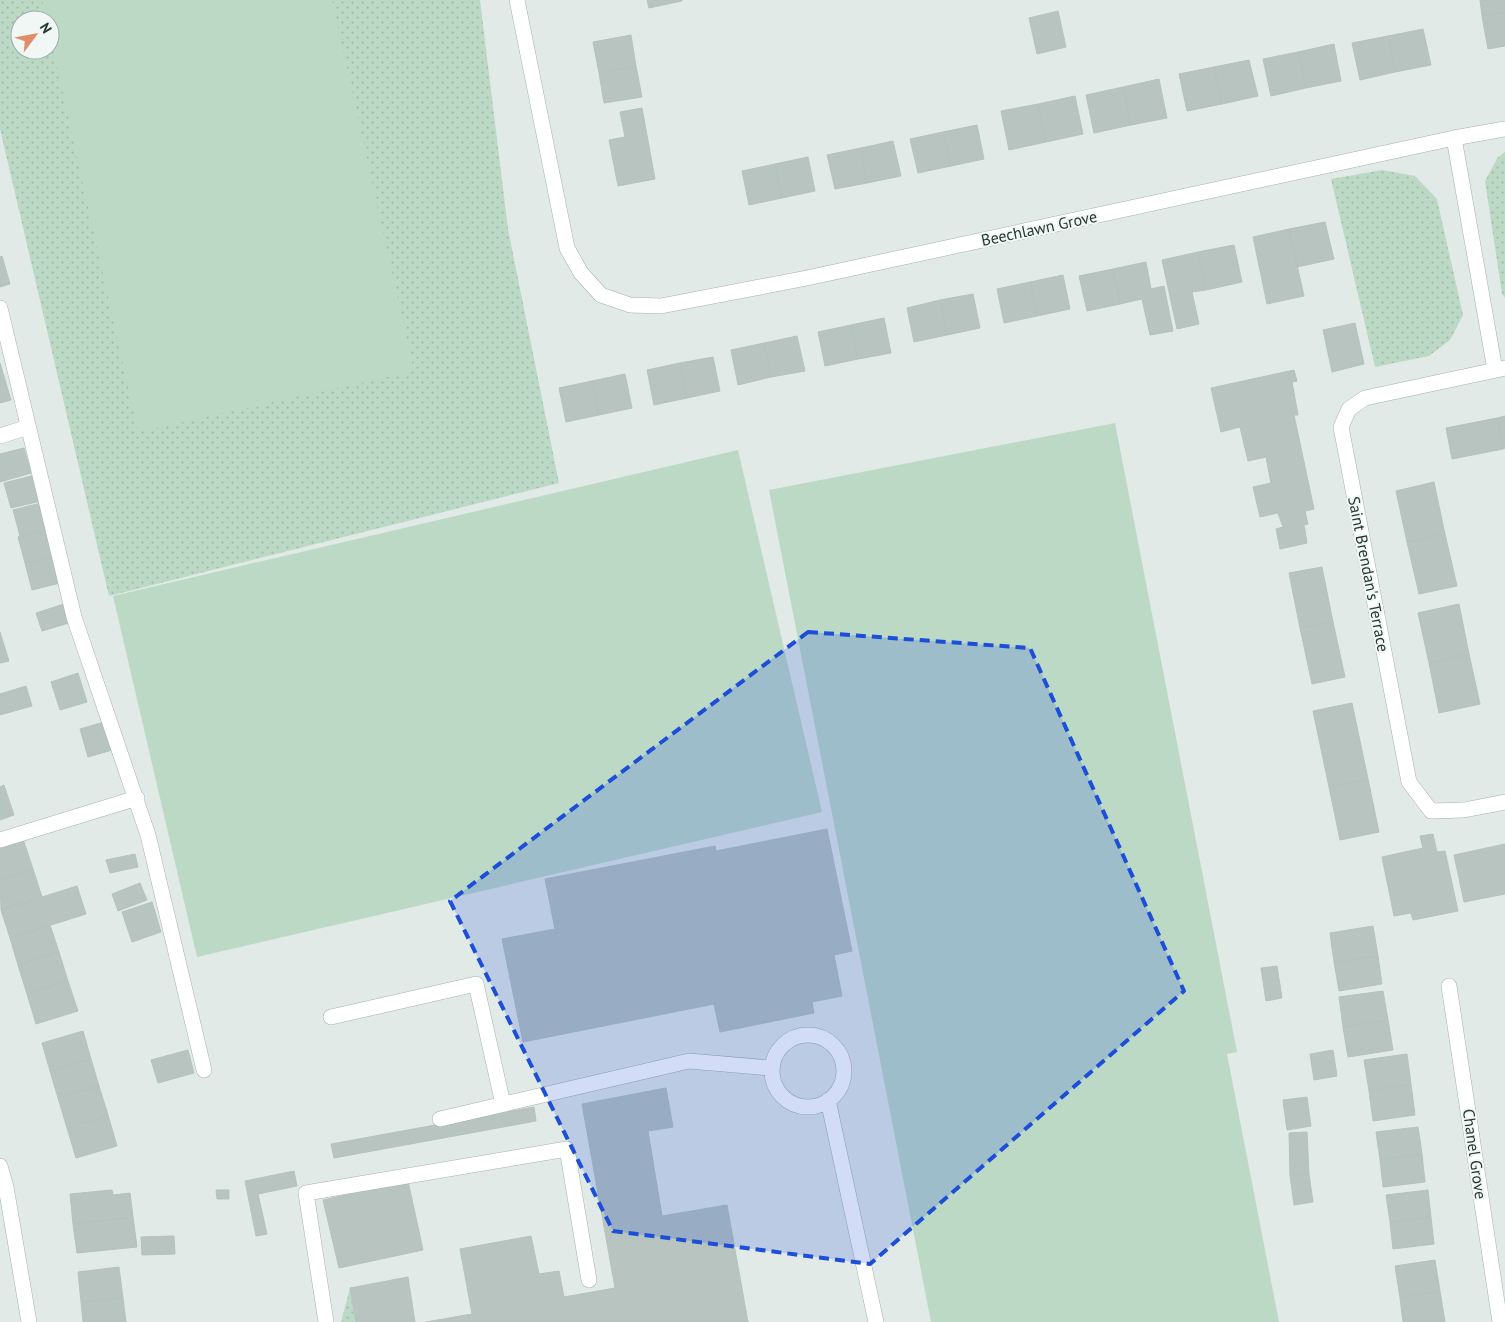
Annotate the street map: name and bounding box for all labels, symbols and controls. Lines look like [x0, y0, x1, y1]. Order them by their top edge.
north arrow [10, 10, 60, 60]
text: N [36, 19, 56, 37]
street label: Beechlawn Grove [979, 206, 1099, 250]
street label: Saint Brendan's Terrace [1344, 495, 1394, 653]
street label: Chanel Grove [1459, 1108, 1491, 1200]

